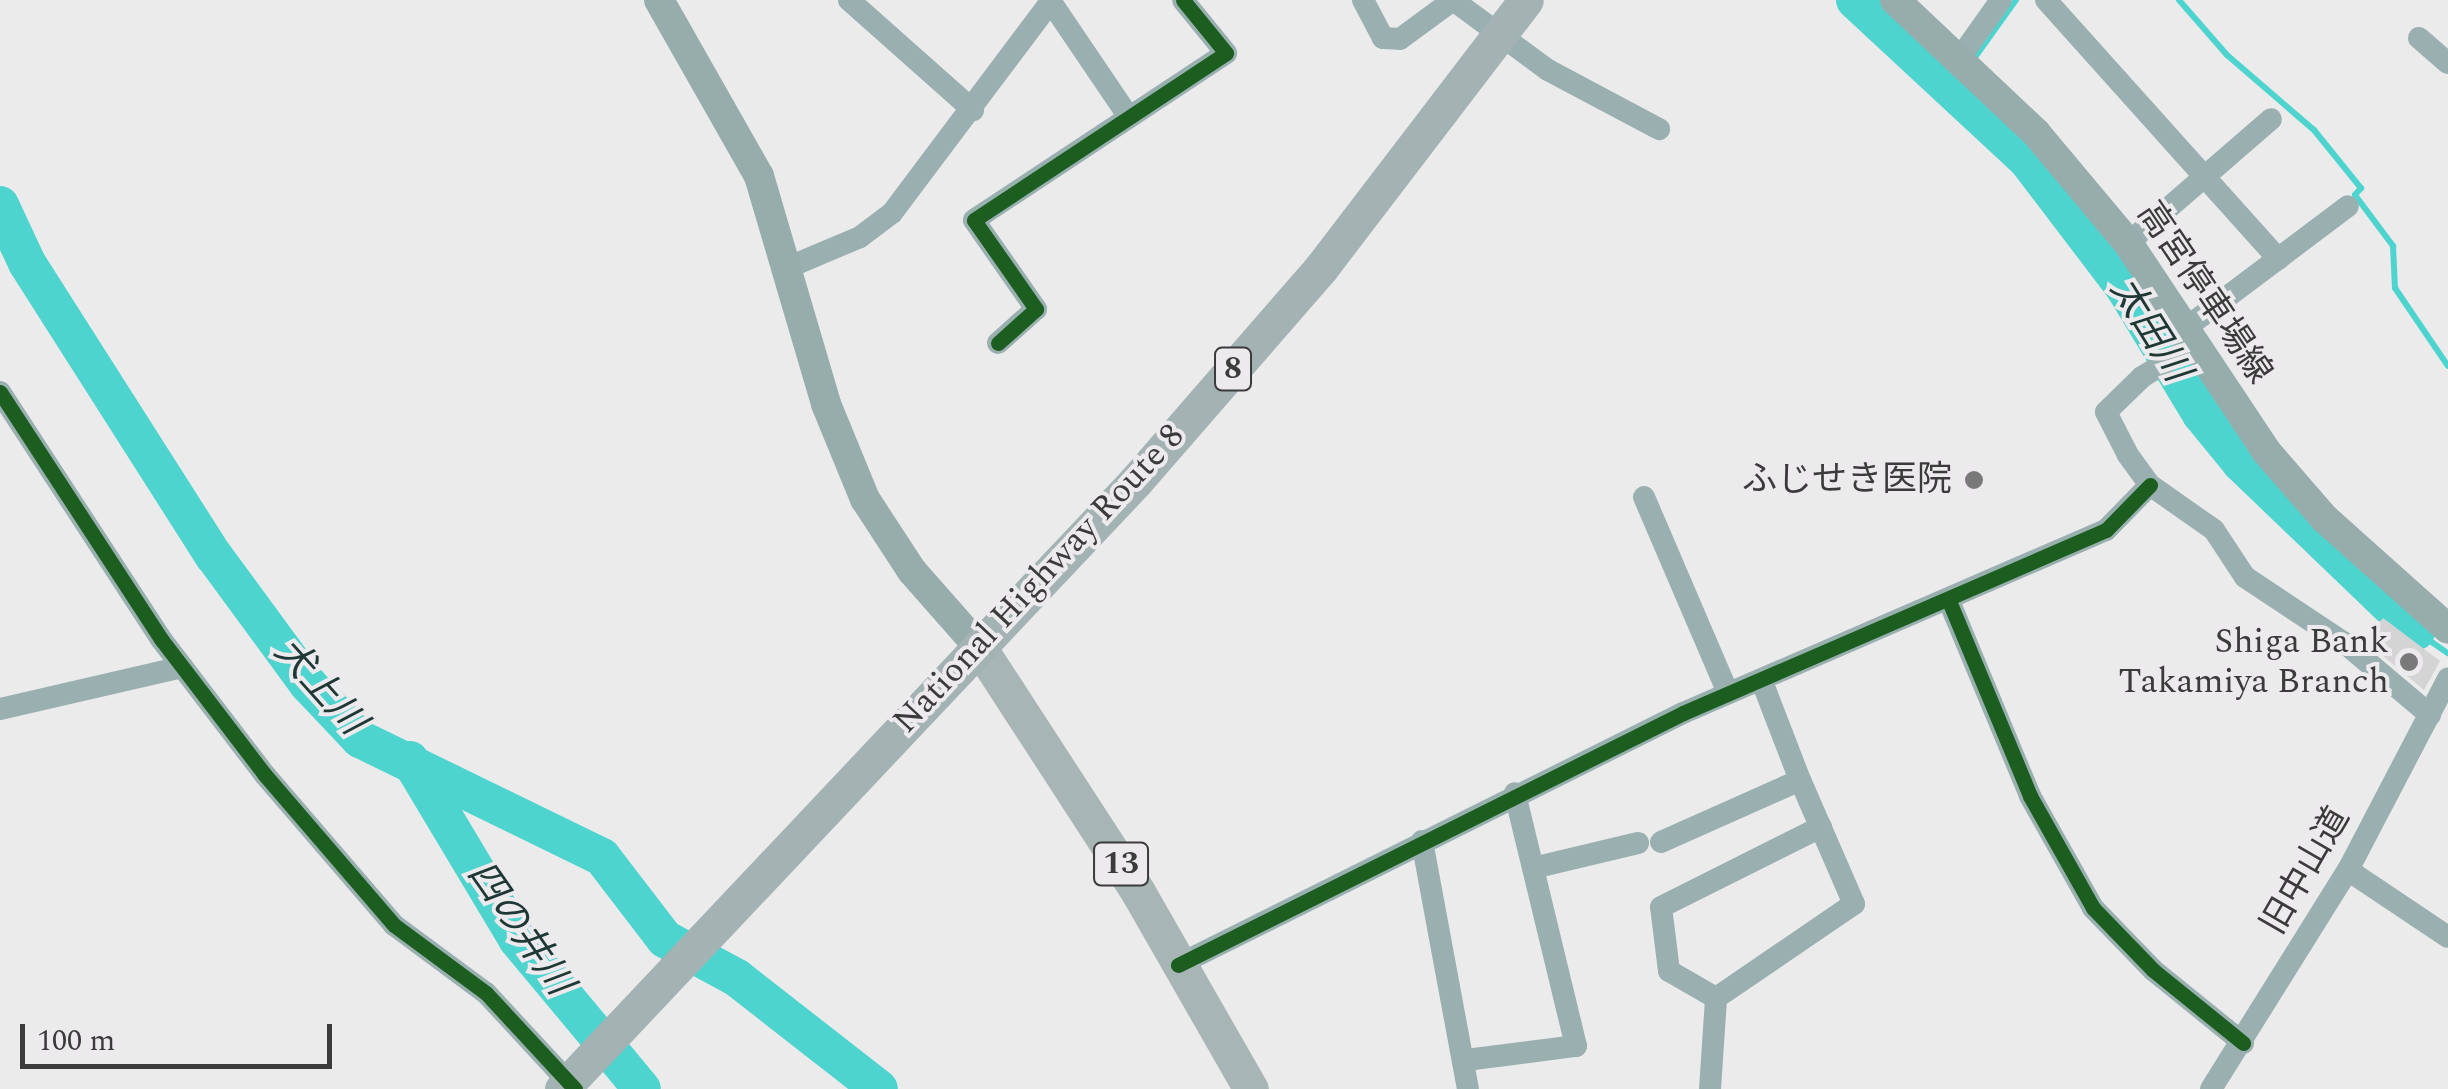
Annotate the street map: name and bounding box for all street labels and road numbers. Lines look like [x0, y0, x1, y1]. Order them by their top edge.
street label: 高宮停車場線 [2128, 194, 2280, 392]
road number: 8 [1213, 342, 1253, 396]
street label: National Highway Route 8 [885, 416, 1193, 742]
street label: 旧中山道 [2253, 800, 2359, 942]
road number: 13 [1091, 837, 1151, 891]

